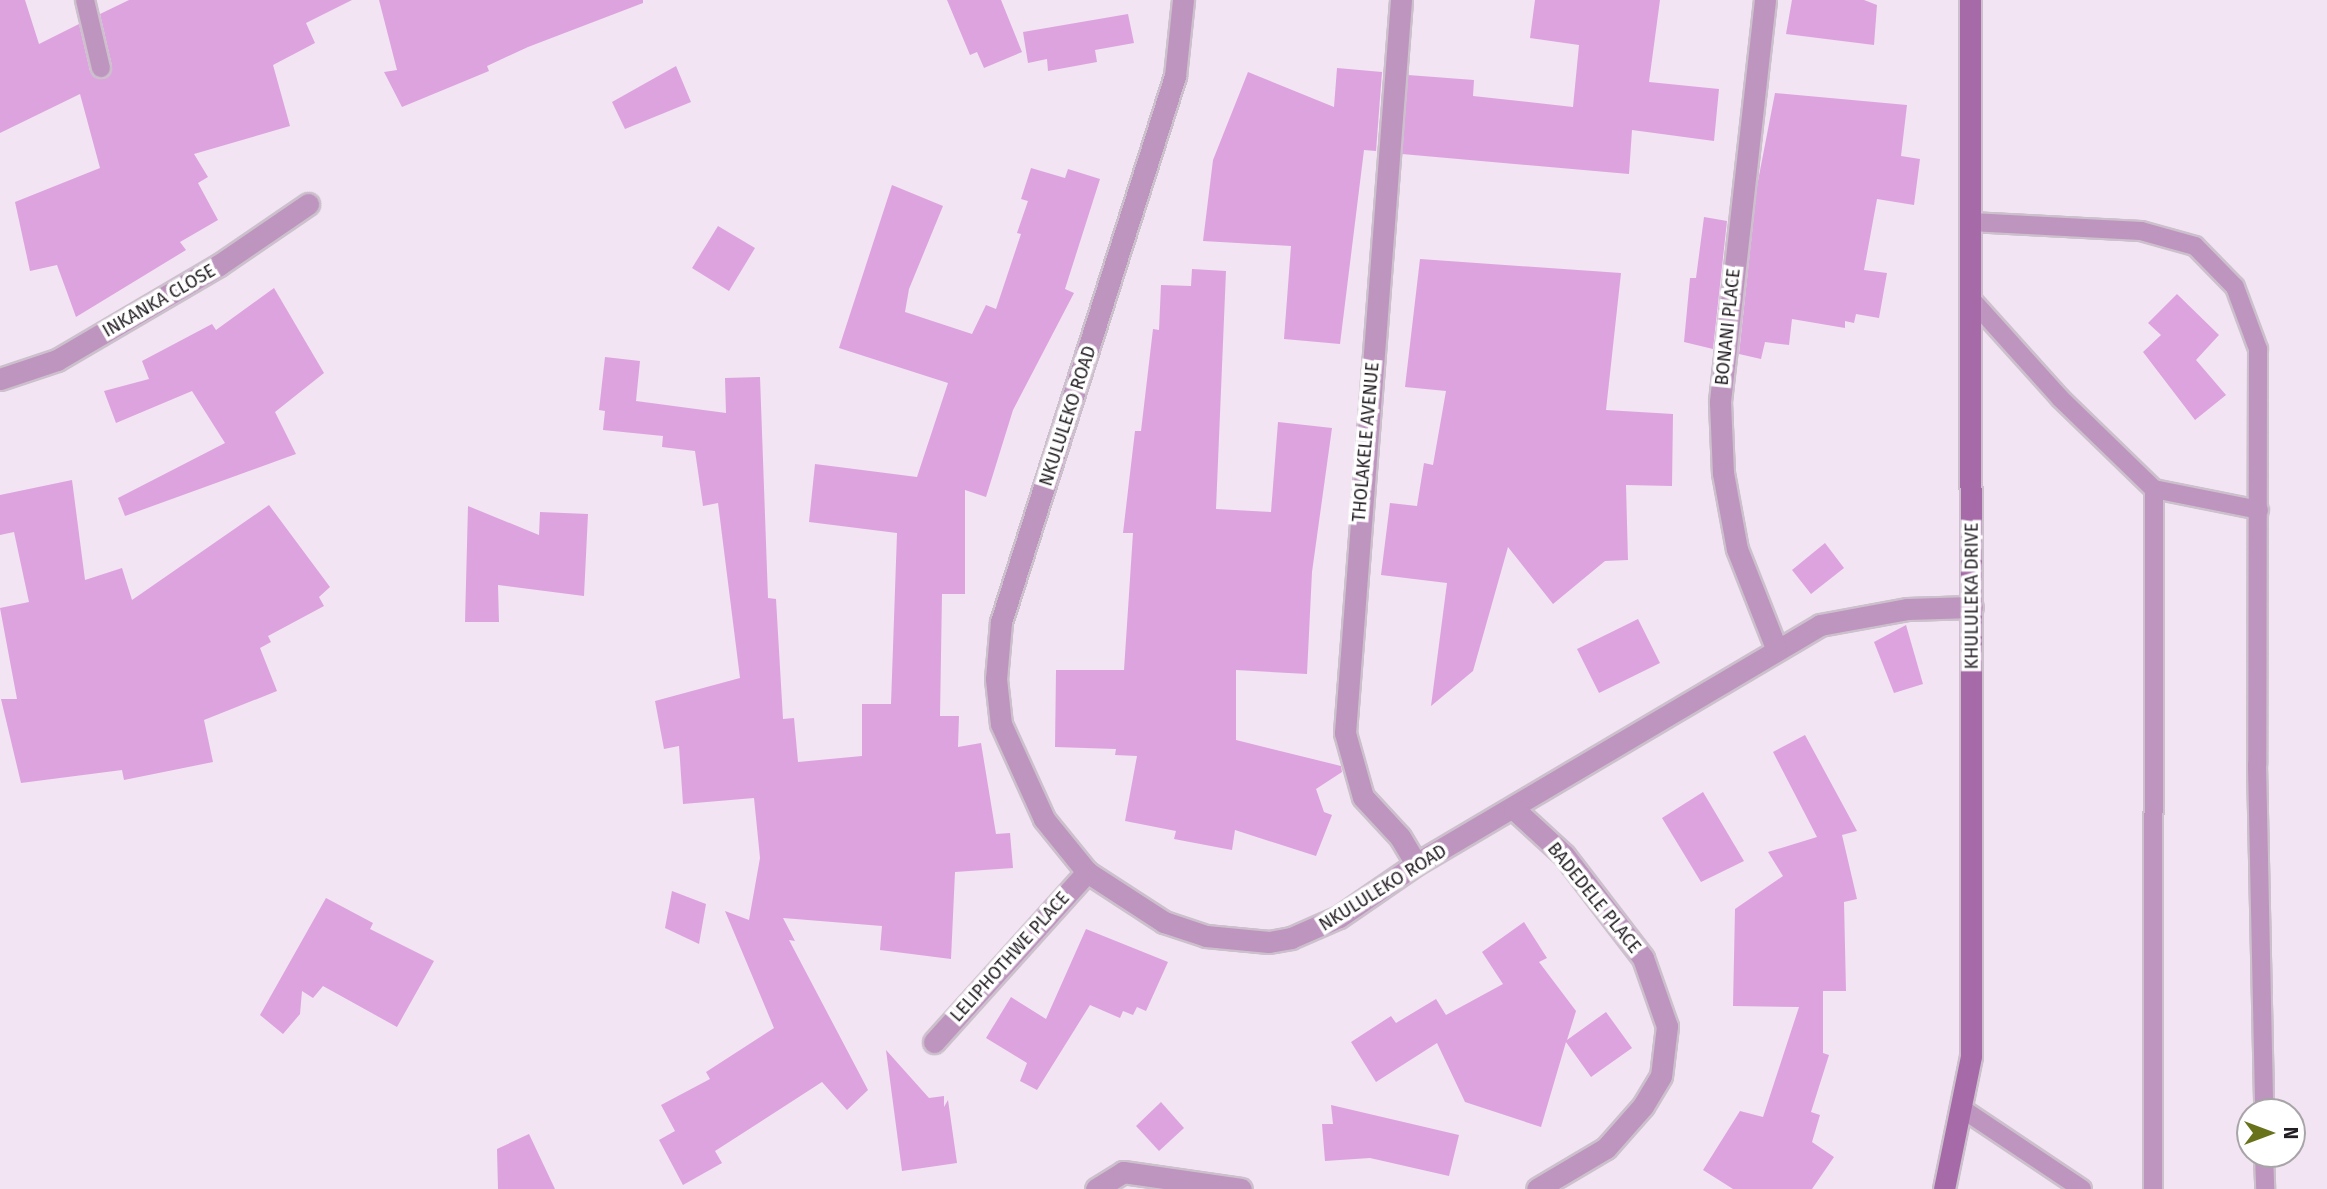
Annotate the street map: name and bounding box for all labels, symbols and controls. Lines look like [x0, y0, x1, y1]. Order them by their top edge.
street label: INKANKA CLOSE [99, 260, 219, 342]
street label: BONANI PLACE [1711, 267, 1745, 387]
street label: NKULULEKO ROAD [1035, 343, 1101, 489]
street label: THOLAKELE AVENUE [1348, 361, 1384, 523]
street label: KHULULEKA DRIVE [1961, 523, 1983, 669]
street label: BADEDELE PLACE [1543, 838, 1645, 958]
street label: NKULULEKO ROAD [1315, 840, 1451, 936]
street label: LELIPHOTHWE PLACE [946, 888, 1074, 1026]
north arrow [2236, 1098, 2306, 1168]
text: N [2279, 1127, 2302, 1139]

